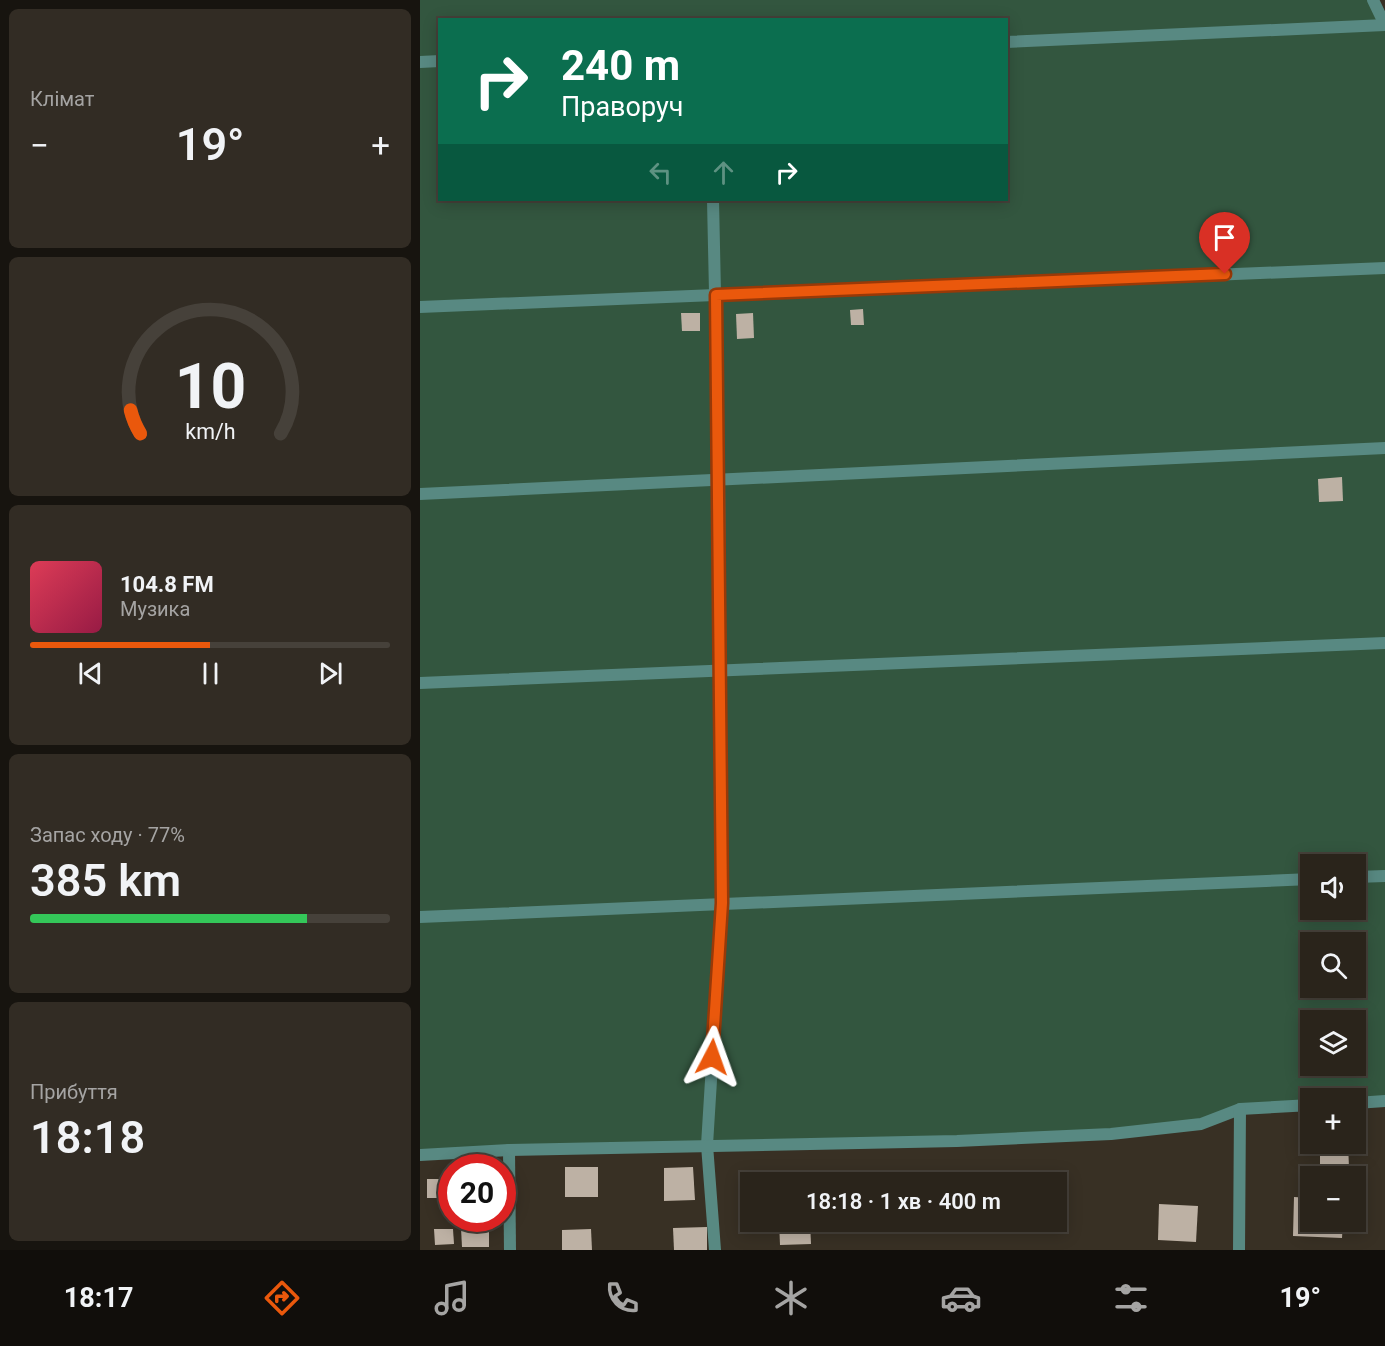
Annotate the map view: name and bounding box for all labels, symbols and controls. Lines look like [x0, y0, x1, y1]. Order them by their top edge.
text: 240 m [561, 41, 680, 90]
icon: right [462, 42, 540, 120]
text: Клімат [30, 87, 94, 111]
text: Праворуч [561, 91, 683, 123]
text: 19° [176, 118, 244, 171]
text: − [30, 126, 49, 165]
text: + [371, 126, 390, 165]
icon: left [644, 156, 677, 189]
icon: ahead [707, 156, 740, 189]
icon: right [770, 156, 803, 189]
pin [1199, 212, 1250, 274]
icon: arrive [1208, 221, 1241, 254]
text: 10 [174, 350, 246, 423]
text: km/h [185, 419, 235, 444]
text: 104.8 FM [120, 572, 214, 597]
text: Музика [120, 597, 190, 621]
icon: previous [74, 657, 107, 690]
icon: pause [194, 657, 227, 690]
icon: next [314, 657, 347, 690]
text: Запас ходу · 77% [30, 823, 185, 847]
text: 385 km [30, 854, 181, 907]
map controls [1300, 854, 1366, 1232]
button: sound [1300, 854, 1366, 920]
button: search [1300, 932, 1366, 998]
button: layers [1300, 1010, 1366, 1076]
position arrow [680, 1025, 744, 1089]
text: Прибуття [30, 1080, 118, 1104]
button: + [1300, 1088, 1366, 1154]
text: 18:18 [30, 1111, 145, 1164]
speed limit sign: 20 [438, 1154, 516, 1232]
button: − [1300, 1166, 1366, 1232]
text: 18:18 · 1 хв · 400 m [806, 1189, 1001, 1214]
icon: directions [261, 1277, 303, 1319]
icon: music [431, 1277, 473, 1319]
icon: phone [601, 1277, 643, 1319]
icon: climate [770, 1277, 812, 1319]
icon: car [940, 1277, 982, 1319]
icon: filters [1110, 1277, 1152, 1319]
text: 18:17 [64, 1282, 133, 1314]
text: 19° [1280, 1282, 1321, 1314]

